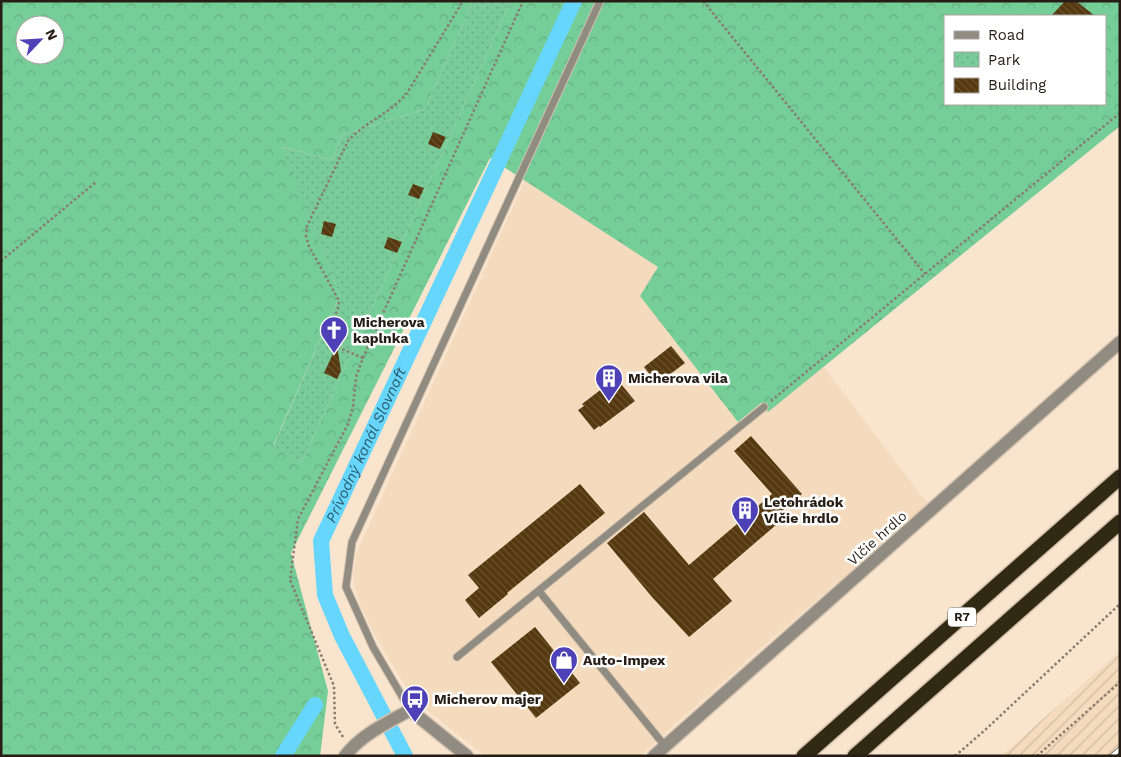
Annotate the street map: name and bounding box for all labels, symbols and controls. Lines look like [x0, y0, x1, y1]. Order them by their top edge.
north arrow [15, 15, 65, 65]
legend [944, 15, 1106, 105]
text: N [42, 26, 61, 43]
text: Road [988, 26, 1025, 44]
text: Park [988, 51, 1021, 69]
text: Building [988, 76, 1046, 94]
place label: Micherova kaplnka [353, 314, 425, 346]
church icon: Micherova kaplnka [319, 315, 349, 354]
building icon: Micherova vila [594, 363, 624, 402]
water label: Prívodný kanál Slovnaft [322, 364, 410, 526]
place label: Micherova vila [628, 370, 729, 386]
place label: Letohrádok Vlčie hrdlo [764, 494, 844, 526]
building icon: Letohrádok Vlčie hrdlo [730, 495, 760, 534]
street label: Vlčie hrdlo [844, 508, 910, 568]
road number: R7 [948, 608, 976, 626]
shop icon: Auto-Impex [549, 645, 579, 684]
place label: Auto-Impex [583, 652, 666, 668]
bus stop icon: Micherov majer [400, 684, 430, 723]
place label: Micherov majer [434, 691, 541, 707]

